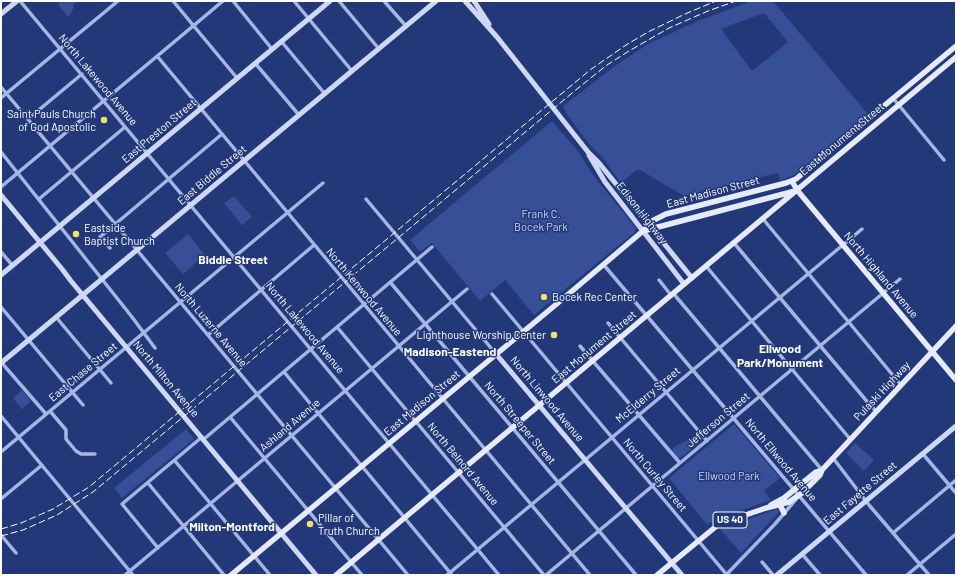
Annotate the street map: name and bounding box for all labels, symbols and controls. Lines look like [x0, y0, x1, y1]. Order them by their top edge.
street label: North Lakewood Avenue [56, 32, 140, 128]
street label: East Preston Street [119, 96, 199, 166]
street label: East Monument Street [797, 100, 887, 178]
place label: Saint Pauls Church of God Apostolic [7, 107, 96, 133]
marker: Saint Pauls Church of God Apostolic [99, 115, 109, 125]
street label: East Biddle Street [175, 142, 249, 208]
street label: East Madison Street [665, 173, 761, 211]
street label: Edison Highway [614, 179, 670, 247]
park label: Frank C. Bocek Park [514, 207, 568, 233]
place label: Eastside Baptist Church [84, 221, 155, 247]
marker: Eastside Baptist Church [71, 229, 81, 239]
street label: North Highland Avenue [841, 229, 921, 321]
street label: North Kenwood Avenue [323, 245, 405, 339]
district label: Biddle Street [198, 253, 268, 267]
street label: North Luzerne Avenue [172, 280, 250, 370]
street label: North Lakewood Avenue [263, 280, 347, 376]
place label: Bocek Rec Center [552, 290, 637, 304]
marker: Bocek Rec Center [539, 292, 549, 302]
street label: East Monument Street [549, 308, 639, 386]
place label: Lighthouse Worship Center [416, 328, 546, 342]
marker: Lighthouse Worship Center [549, 330, 559, 340]
street label: North Milton Avenue [130, 338, 202, 420]
street label: East Chase Street [46, 340, 120, 404]
district label: Ellwood Park/Monument [737, 342, 823, 370]
district label: Madison-Eastend [404, 345, 496, 359]
street label: North Linwood Avenue [507, 354, 587, 444]
street label: Pulaski Highway [851, 359, 913, 423]
street label: McElderry Street [613, 364, 683, 426]
street label: East Madison Street [381, 367, 463, 439]
street label: North Streeper Street [482, 379, 558, 467]
street label: Jefferson Street [684, 390, 752, 450]
street label: Ashland Avenue [257, 396, 323, 454]
street label: North Ellwood Avenue [742, 416, 820, 504]
street label: North Belnord Avenue [425, 420, 501, 508]
street label: North Curley Street [620, 436, 690, 514]
street label: East Fayette Street [821, 458, 899, 528]
park label: Ellwood Park [698, 469, 760, 483]
place label: Pillar of Truth Church [318, 511, 380, 537]
road number: US 40 [713, 512, 747, 528]
marker: Pillar of Truth Church [305, 519, 315, 529]
district label: Milton-Montford [189, 520, 275, 534]

